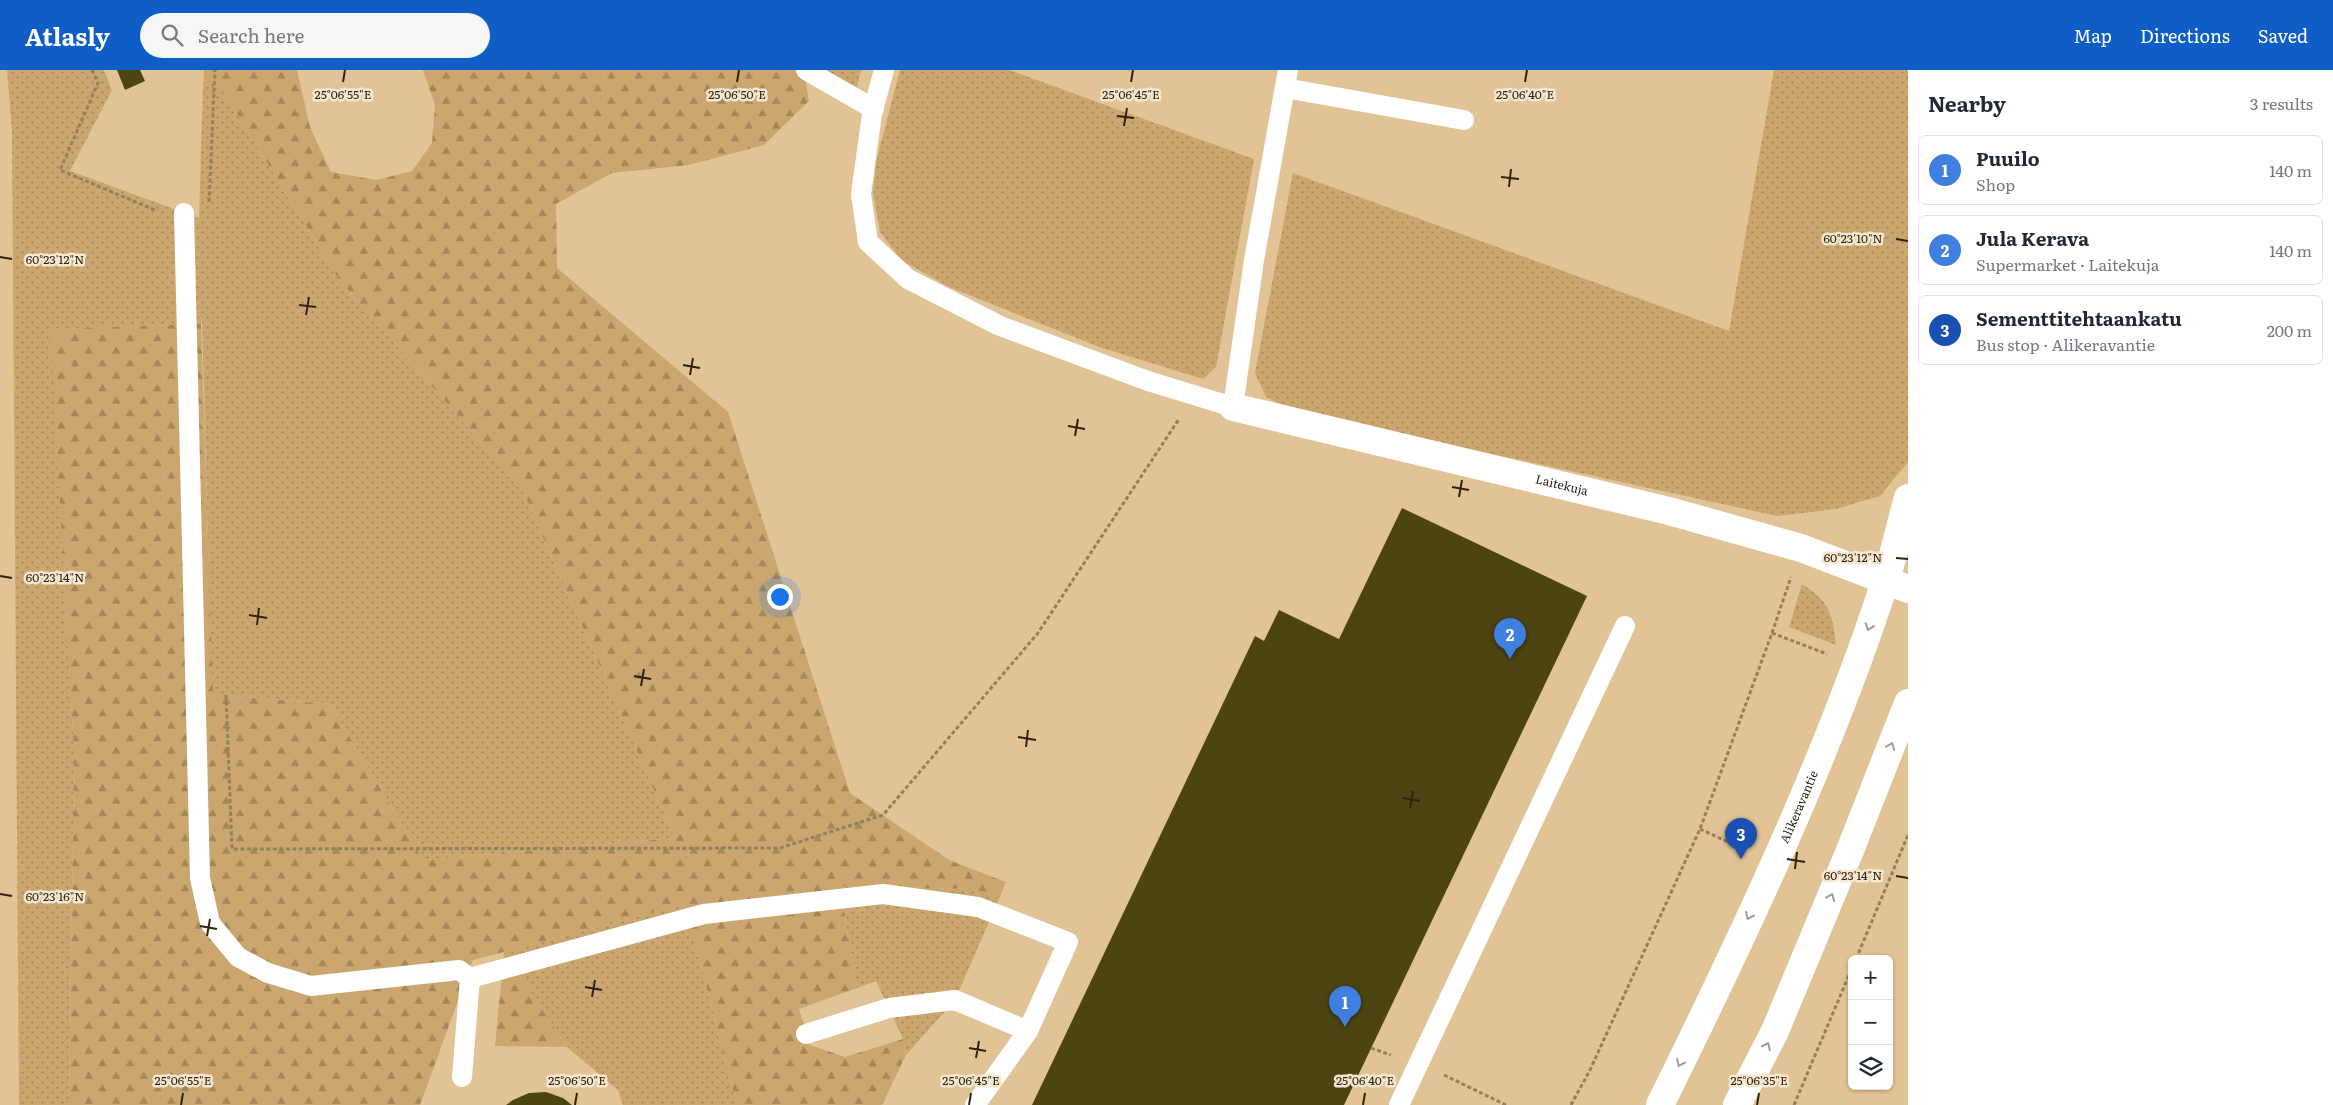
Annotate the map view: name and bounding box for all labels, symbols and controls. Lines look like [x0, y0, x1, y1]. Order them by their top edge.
search box [140, 13, 490, 58]
text: Atlasly [25, 18, 110, 53]
icon: search [158, 21, 186, 49]
text: Search here [198, 21, 304, 49]
text: Map [2074, 22, 2112, 49]
text: Directions [2140, 22, 2230, 49]
text: Saved [2258, 22, 2308, 49]
text: 25°06'55"E [315, 85, 372, 103]
text: 25°06'50"E [708, 85, 766, 103]
text: 25°06'45"E [1102, 85, 1160, 103]
text: 25°06'40"E [1496, 85, 1554, 103]
text: Nearby [1928, 87, 2006, 118]
text: 3 results [2250, 91, 2313, 115]
text: Puuilo [1976, 144, 2040, 172]
text: 1 [1942, 158, 1948, 182]
text: 140 m [2269, 158, 2312, 182]
text: Shop [1976, 172, 2015, 196]
text: Jula Kerava [1976, 224, 2089, 252]
text: 60°23'10"N [1823, 229, 1883, 247]
text: 2 [1941, 238, 1949, 262]
text: 140 m [2269, 238, 2312, 262]
text: 60°23'12"N [26, 250, 84, 268]
text: Supermarket · Laitekuja [1976, 252, 2159, 276]
text: Sementtitehtaankatu [1976, 304, 2182, 332]
text: 3 [1941, 318, 1949, 342]
text: 200 m [2267, 318, 2312, 342]
text: Bus stop · Alikeravantie [1976, 332, 2155, 356]
street label: Laitekuja [1534, 469, 1591, 500]
text: 60°23'12"N [1824, 548, 1882, 566]
text: 60°23'14"N [26, 568, 84, 586]
your location [767, 584, 793, 610]
pin: 2 [1494, 618, 1526, 659]
one-way arrow [1865, 622, 1875, 630]
one-way arrow [1885, 742, 1895, 751]
street label: Alikeravantie [1775, 767, 1822, 846]
pin: 3 [1725, 818, 1757, 859]
text: 60°23'14"N [1824, 866, 1882, 884]
text: 60°23'16"N [26, 887, 84, 905]
one-way arrow [1825, 893, 1835, 902]
one-way arrow [1745, 911, 1755, 920]
map controls [1848, 955, 1893, 1090]
button: + [1848, 955, 1893, 1000]
pin: 1 [1329, 986, 1361, 1027]
button: − [1848, 1000, 1893, 1045]
one-way arrow [1761, 1042, 1771, 1051]
button: layers [1848, 1045, 1893, 1090]
one-way arrow [1676, 1058, 1686, 1067]
text: 25°06'55"E [155, 1071, 212, 1089]
text: 25°06'50"E [548, 1071, 606, 1089]
text: 25°06'45"E [942, 1071, 1000, 1089]
text: 25°06'40"E [1336, 1071, 1394, 1089]
text: 25°06'35"E [1730, 1071, 1788, 1089]

